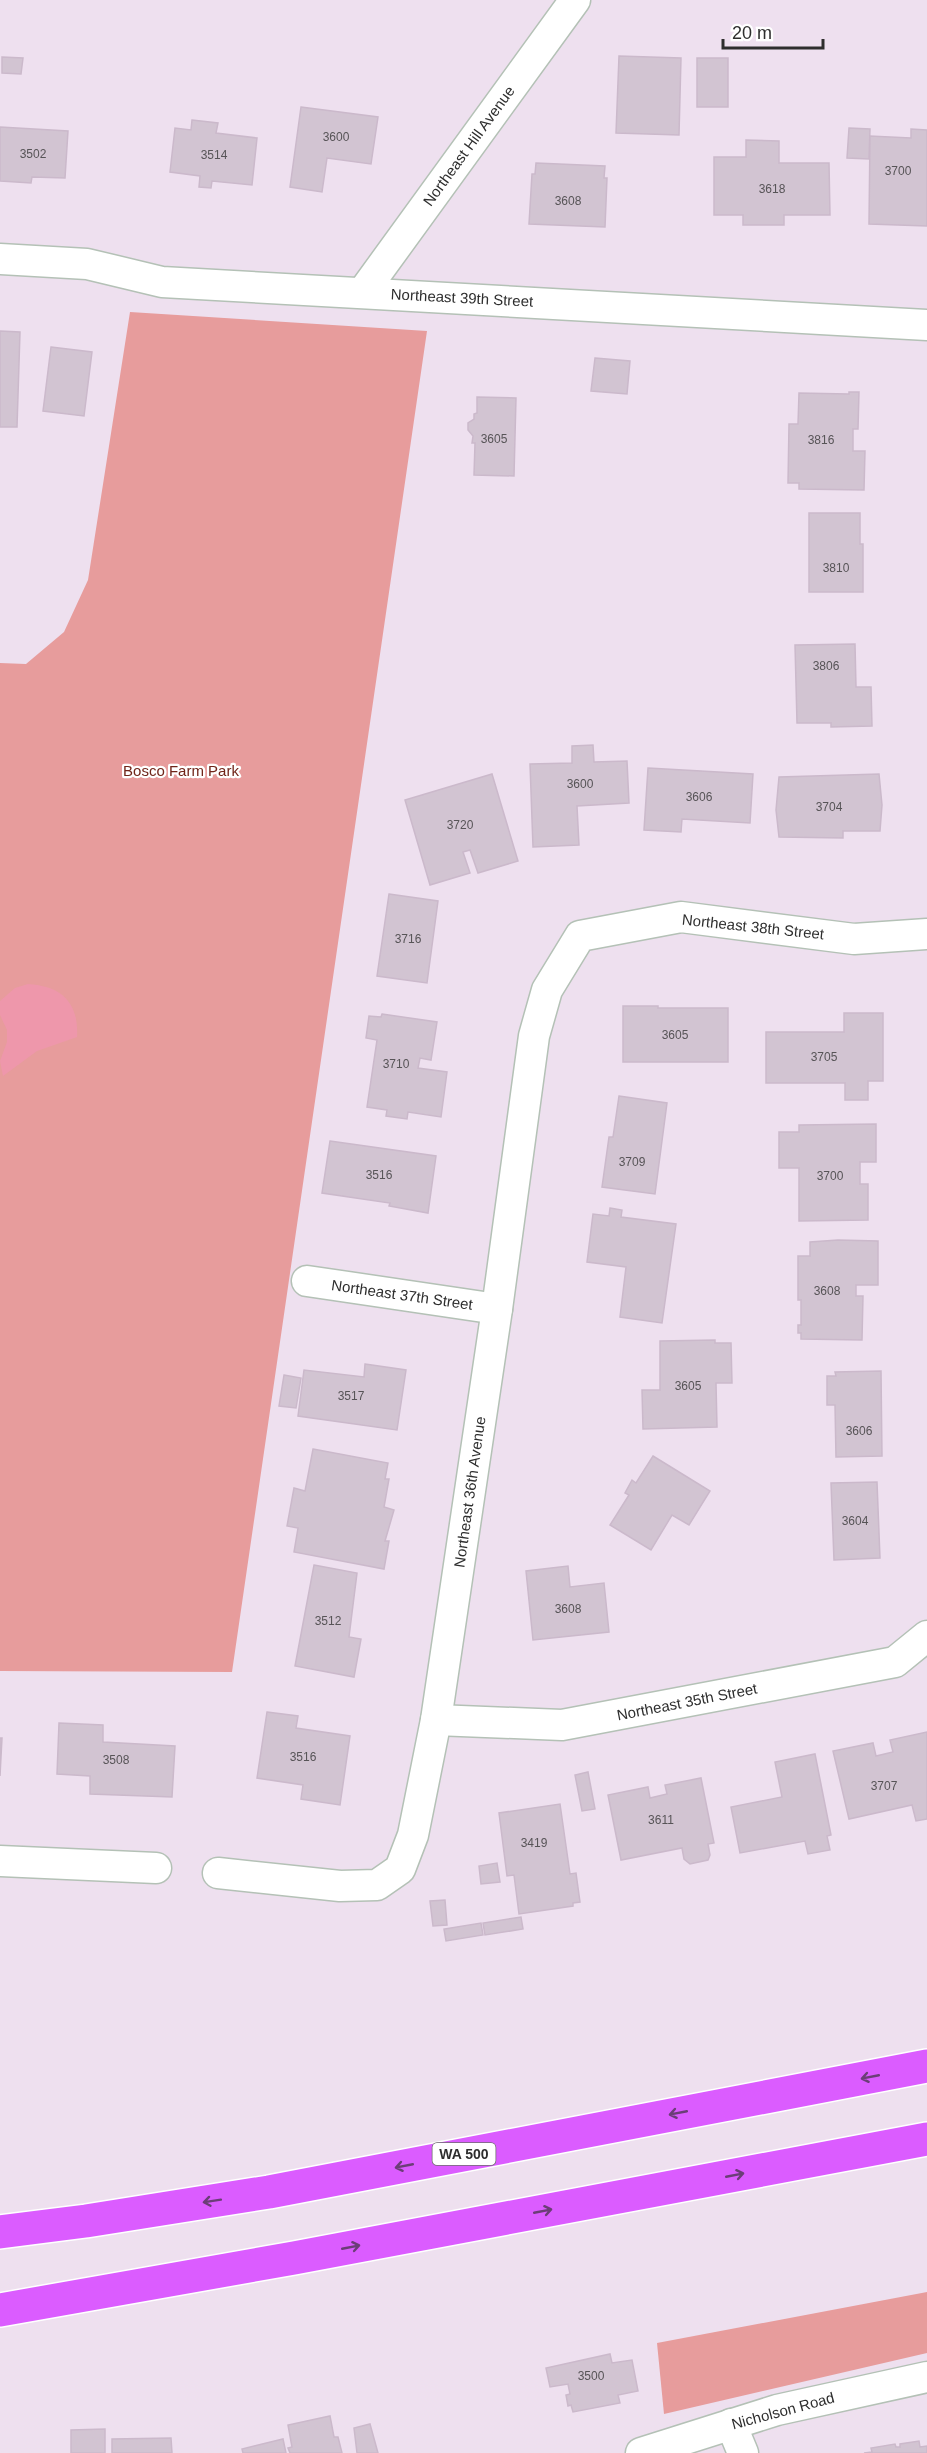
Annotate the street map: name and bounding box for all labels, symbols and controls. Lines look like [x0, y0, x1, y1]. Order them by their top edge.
scale bar [723, 12, 824, 50]
text: 20 m [732, 23, 772, 43]
street label: Northeast Hill Avenue [419, 82, 518, 209]
house number: 3600 [323, 130, 350, 144]
house number: 3502 [20, 147, 47, 161]
house number: 3514 [201, 148, 228, 162]
house number: 3700 [885, 164, 912, 178]
house number: 3618 [759, 182, 786, 196]
house number: 3608 [555, 194, 582, 208]
street label: Northeast 39th Street [390, 285, 534, 310]
house number: 3605 [481, 432, 508, 446]
house number: 3816 [808, 433, 835, 447]
house number: 3810 [823, 561, 850, 575]
house number: 3806 [813, 659, 840, 673]
park label: Bosco Farm Park [123, 762, 239, 779]
house number: 3600 [567, 777, 594, 791]
house number: 3606 [686, 790, 713, 804]
house number: 3704 [816, 800, 843, 814]
house number: 3720 [447, 818, 474, 832]
street label: Northeast 38th Street [681, 911, 826, 942]
house number: 3716 [395, 932, 422, 946]
house number: 3605 [662, 1028, 689, 1042]
house number: 3705 [811, 1050, 838, 1064]
house number: 3710 [383, 1057, 410, 1071]
house number: 3709 [619, 1155, 646, 1169]
house number: 3516 [366, 1168, 393, 1182]
house number: 3700 [817, 1169, 844, 1183]
street label: Northeast 37th Street [330, 1276, 475, 1313]
house number: 3608 [814, 1284, 841, 1298]
house number: 3605 [675, 1379, 702, 1393]
house number: 3517 [338, 1389, 365, 1403]
street label: Northeast 36th Avenue [450, 1415, 489, 1569]
house number: 3606 [846, 1424, 873, 1438]
house number: 3604 [842, 1514, 869, 1528]
house number: 3608 [555, 1602, 582, 1616]
house number: 3512 [315, 1614, 342, 1628]
street label: Northeast 35th Street [615, 1679, 759, 1723]
house number: 3516 [290, 1750, 317, 1764]
house number: 3508 [103, 1753, 130, 1767]
house number: 3707 [871, 1779, 898, 1793]
house number: 3611 [648, 1813, 674, 1827]
house number: 3419 [521, 1836, 548, 1850]
one-way arrow [860, 2072, 880, 2083]
one-way arrow [669, 2108, 688, 2119]
road number: WA 500 [432, 2143, 496, 2165]
one-way arrow [395, 2161, 414, 2172]
one-way arrow [724, 2169, 744, 2180]
one-way arrow [203, 2196, 223, 2207]
one-way arrow [533, 2205, 552, 2216]
one-way arrow [341, 2241, 361, 2252]
house number: 3500 [578, 2369, 605, 2383]
street label: Nicholson Road [730, 2389, 836, 2432]

